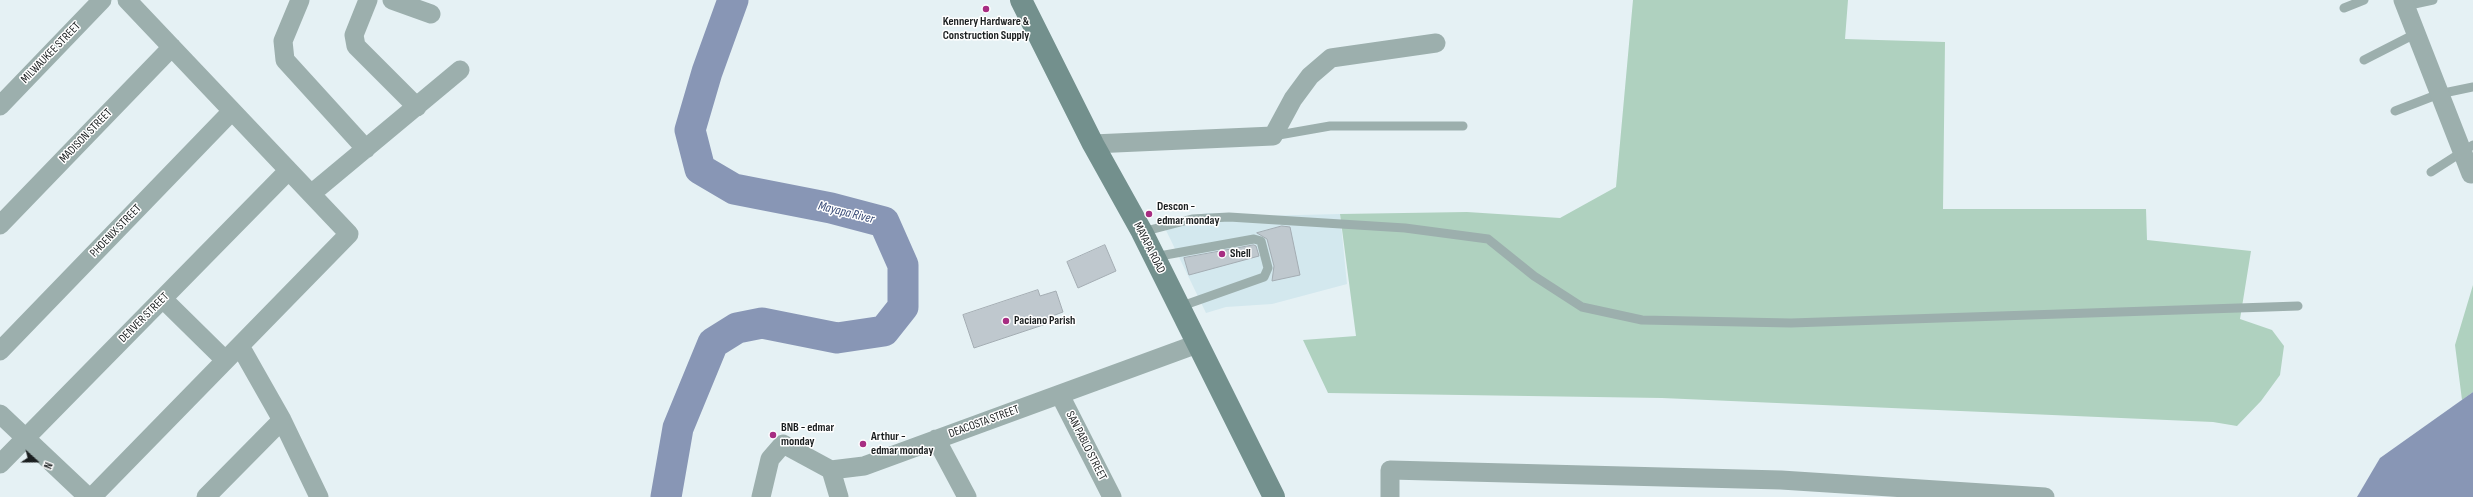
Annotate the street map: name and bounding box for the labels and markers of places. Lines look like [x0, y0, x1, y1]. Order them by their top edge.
marker: Kennery Hardware & Construction Supply [981, 4, 991, 14]
place label: Kennery Hardware & Construction Supply [943, 15, 1029, 43]
place label: Descon - edmar monday [1157, 200, 1219, 228]
marker: Descon - edmar monday [1144, 209, 1154, 219]
place label: Shell [1230, 247, 1251, 261]
marker: Shell [1217, 249, 1227, 259]
place label: Paciano Parish [1014, 314, 1075, 328]
marker: Paciano Parish [1001, 316, 1011, 326]
place label: BNB - edmar monday [781, 421, 834, 449]
marker: BNB - edmar monday [768, 430, 778, 440]
place label: Arthur - edmar monday [871, 430, 933, 458]
marker: Arthur - edmar monday [858, 439, 868, 449]

